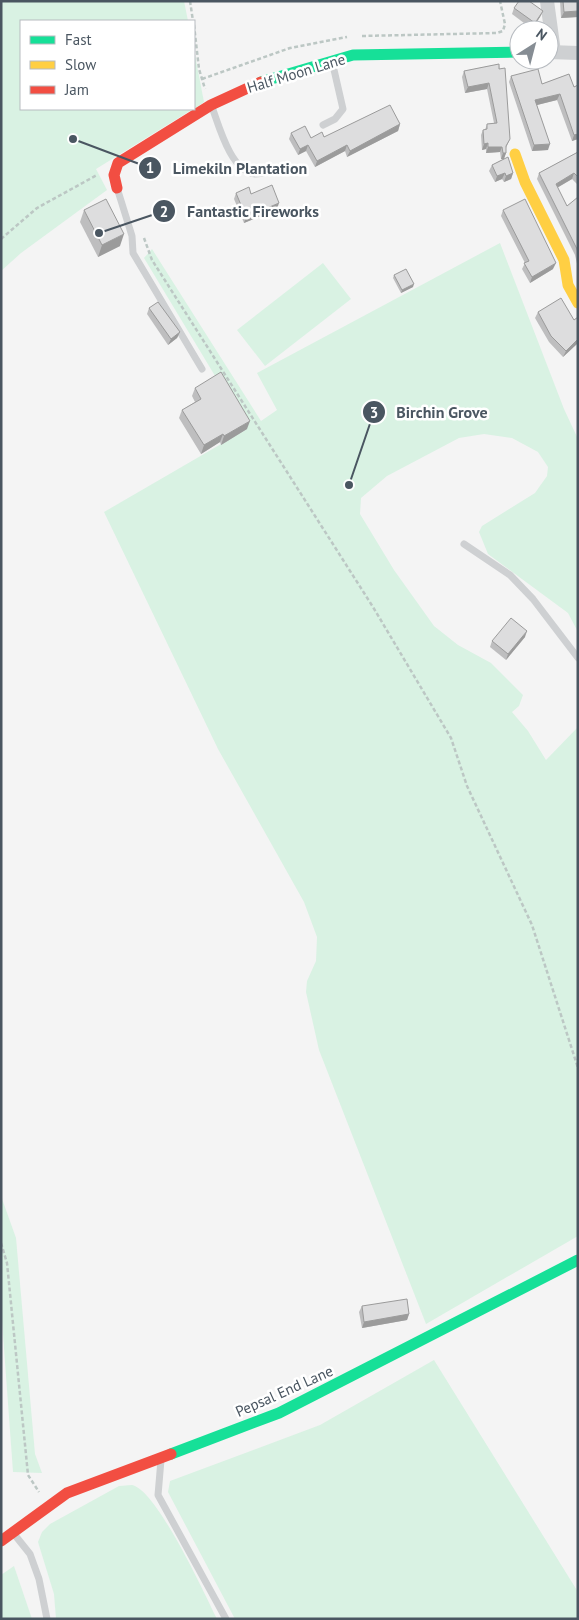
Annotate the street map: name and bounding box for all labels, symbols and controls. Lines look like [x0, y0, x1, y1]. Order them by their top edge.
legend [20, 20, 195, 110]
north arrow [509, 20, 559, 70]
text: N [533, 24, 551, 44]
text: Fast [65, 30, 92, 49]
street label: Half Moon Lane [245, 49, 347, 97]
text: Slow [65, 55, 96, 74]
text: Jam [64, 80, 89, 99]
callout: Limekiln Plantation [138, 152, 317, 183]
text: 1 [146, 158, 154, 177]
text: Limekiln Plantation [173, 158, 307, 178]
callout: Fantastic Fireworks [152, 196, 329, 227]
text: Fantastic Fireworks [187, 201, 319, 221]
text: 2 [160, 202, 168, 221]
callout: Birchin Grove [361, 397, 498, 428]
text: Birchin Grove [396, 402, 488, 422]
text: 3 [370, 403, 378, 422]
street label: Pepsal End Lane [232, 1361, 336, 1421]

